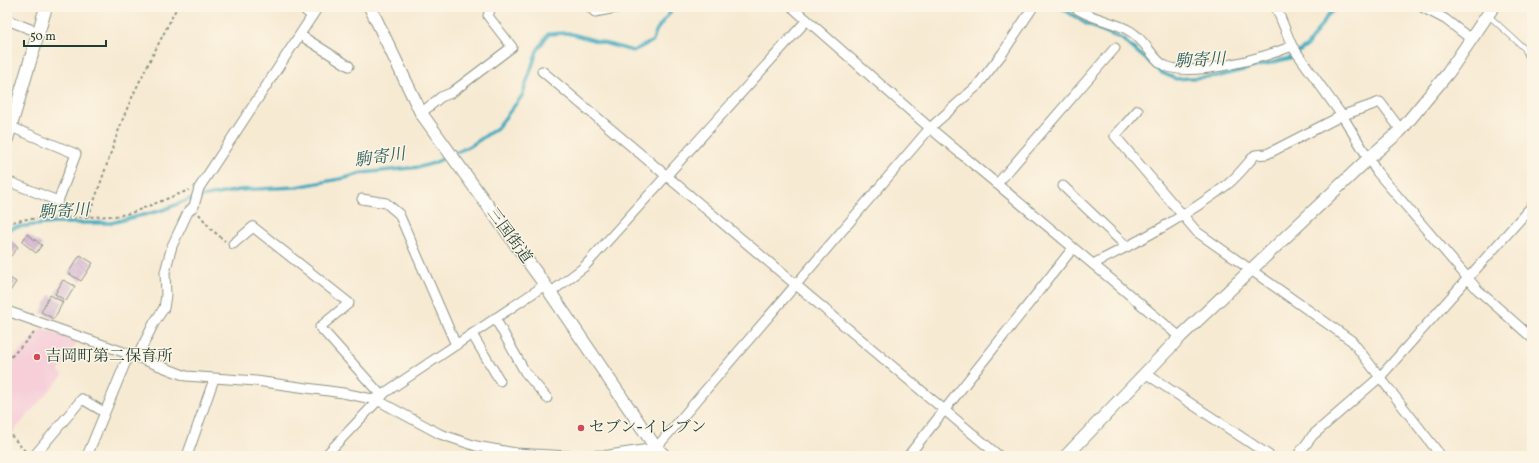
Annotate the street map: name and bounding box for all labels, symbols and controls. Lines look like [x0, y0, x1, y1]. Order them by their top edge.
scale bar [24, 22, 106, 48]
text: 50 m [30, 29, 56, 45]
water label: 駒寄川 [1174, 48, 1228, 74]
water label: 駒寄川 [353, 143, 409, 173]
water label: 駒寄川 [38, 199, 92, 225]
street label: 三国街道 [481, 204, 537, 268]
place label: 吉岡町第二保育所 [45, 346, 173, 368]
marker: 吉岡町第二保育所 [32, 352, 42, 362]
place label: セブン-イレブン [589, 417, 706, 439]
marker: セブン-イレブン [576, 423, 586, 433]

